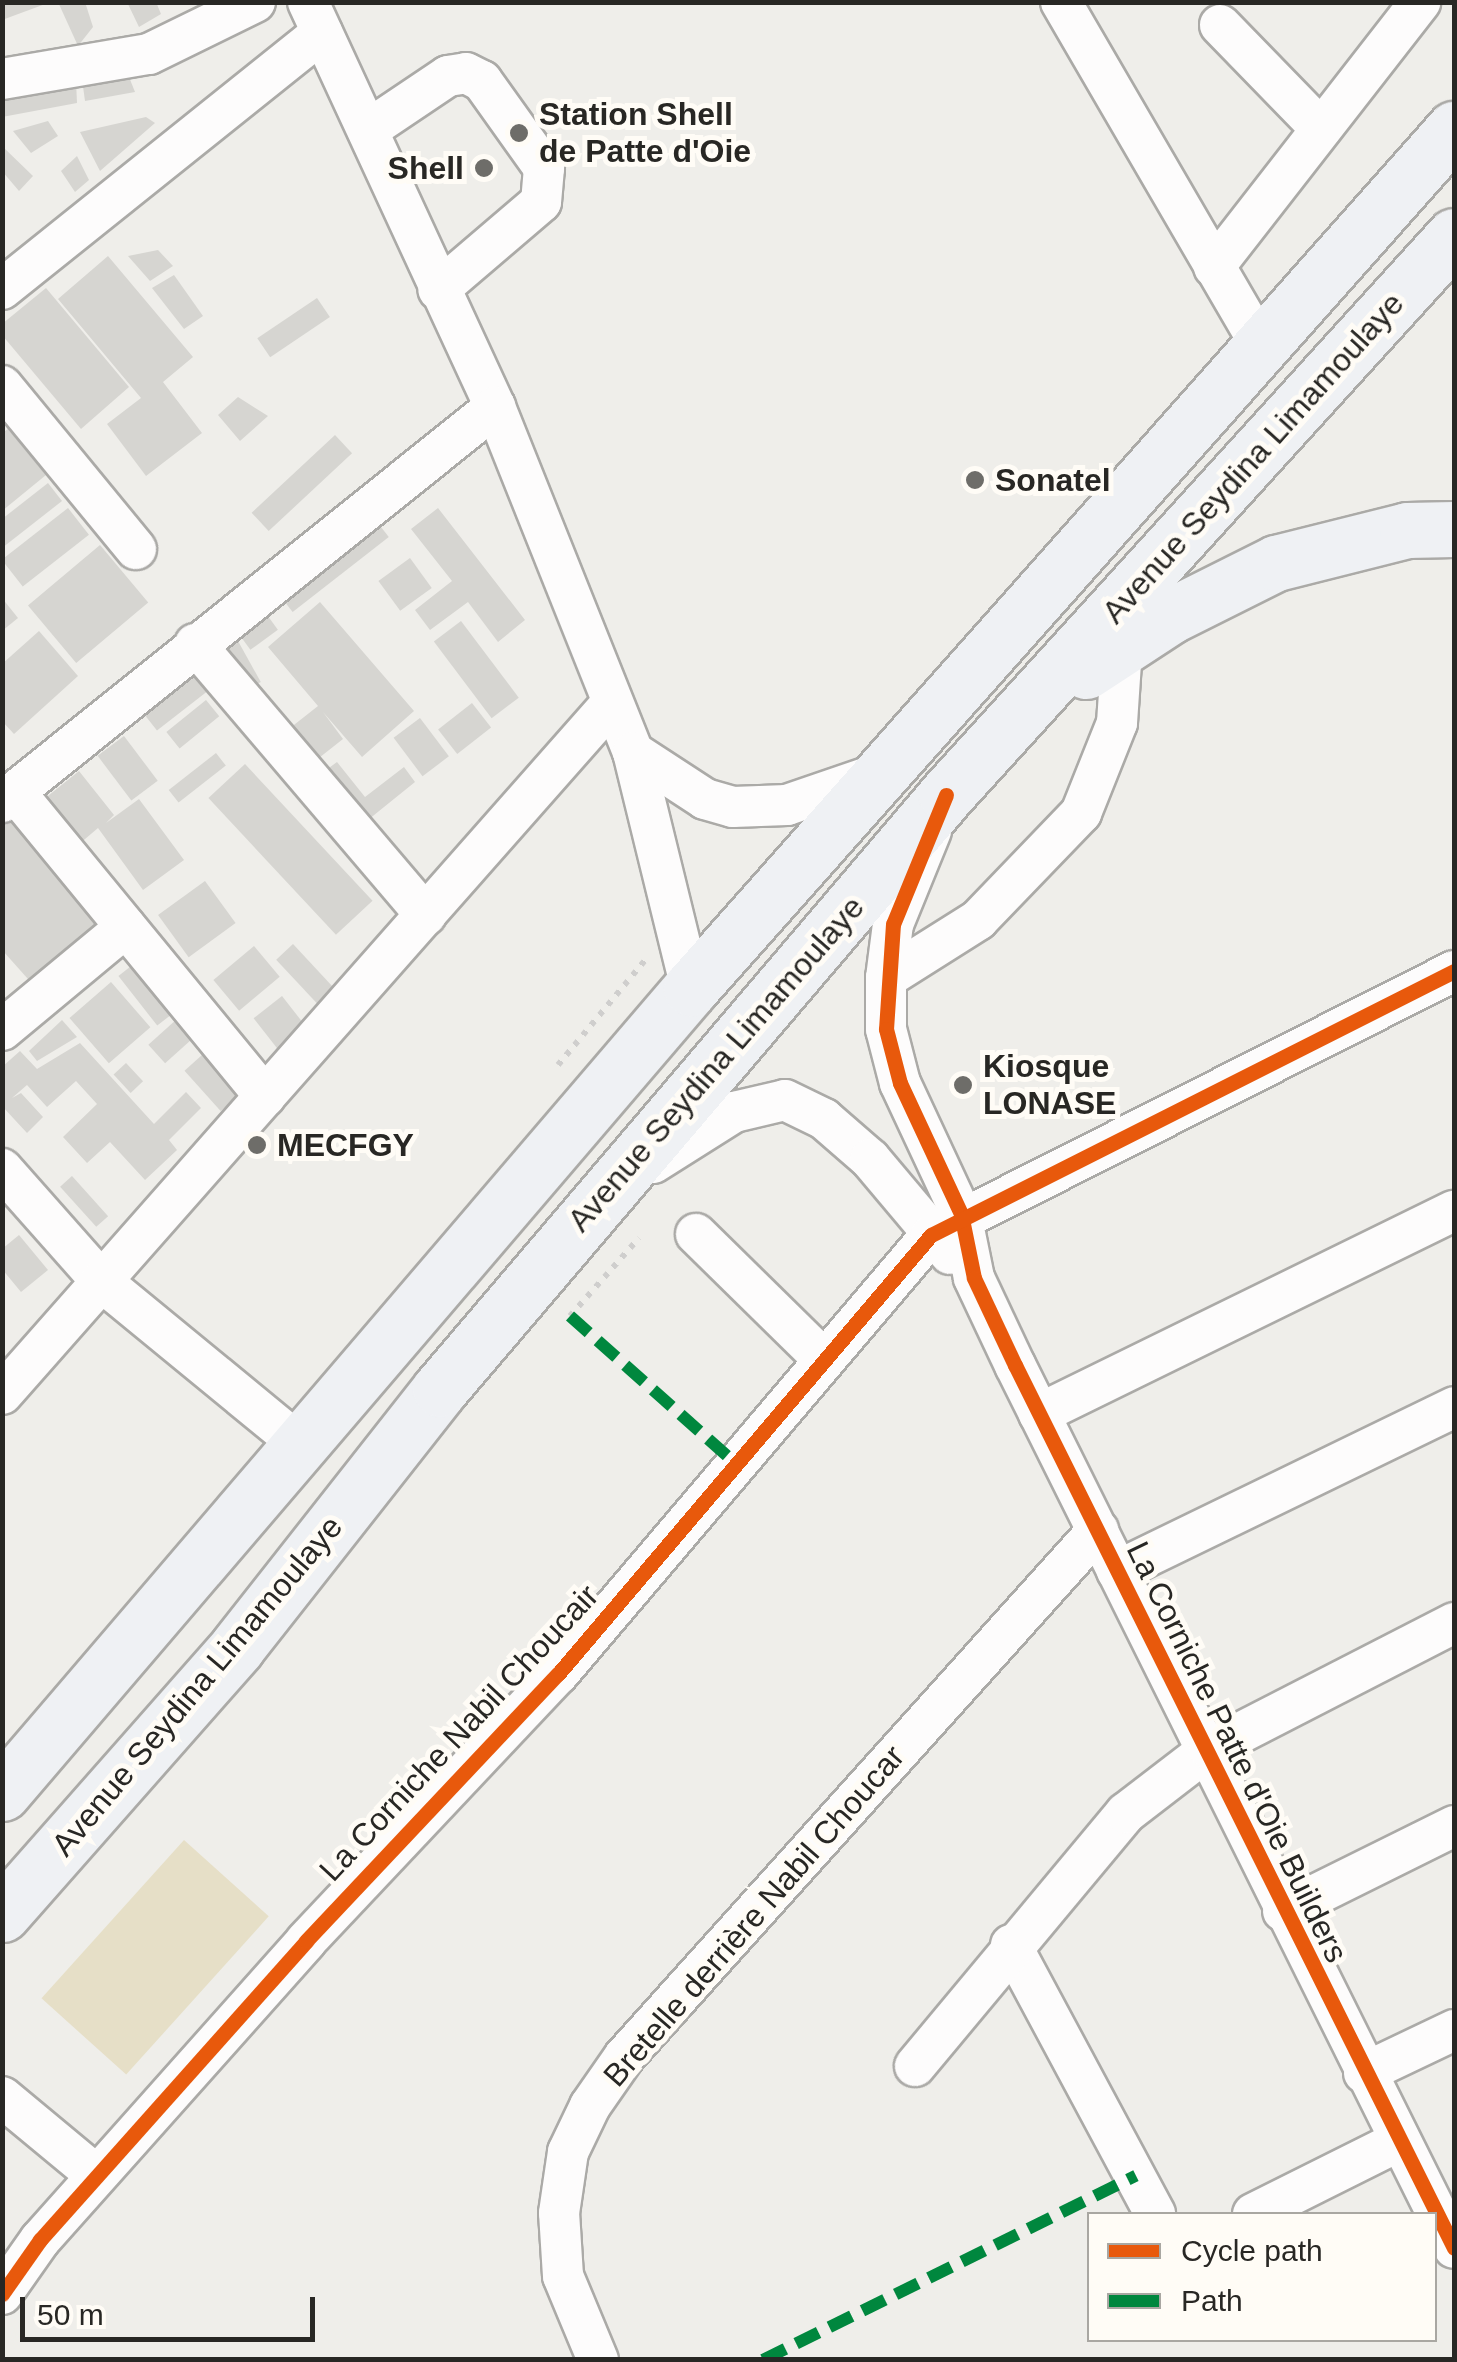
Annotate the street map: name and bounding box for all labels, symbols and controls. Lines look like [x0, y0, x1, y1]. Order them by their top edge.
place label: Station Shell de Patte d'Oie [539, 96, 751, 171]
marker: Station Shell de Patte d'Oie [508, 122, 530, 144]
place label: Shell [388, 149, 464, 187]
marker: Shell [473, 157, 495, 179]
street label: Avenue Seydina Limamoulaye [1094, 285, 1412, 631]
place label: Sonatel [995, 461, 1111, 499]
marker: Sonatel [964, 469, 986, 491]
street label: Avenue Seydina Limamoulaye [560, 889, 872, 1239]
place label: Kiosque LONASE [983, 1048, 1116, 1123]
marker: Kiosque LONASE [952, 1074, 974, 1096]
place label: MECFGY [277, 1126, 414, 1164]
marker: MECFGY [246, 1134, 268, 1156]
street label: Avenue Seydina Limamoulaye [44, 1508, 350, 1864]
street label: La Corniche Patte d'Oie Builders [1118, 1535, 1356, 1969]
street label: La Corniche Nabil Choucair [312, 1577, 606, 1889]
street label: Bretelle derrière Nabil Choucar [595, 1738, 913, 2094]
legend [1087, 2212, 1437, 2342]
text: Cycle path [1181, 2234, 1323, 2267]
scale bar [25, 2277, 320, 2339]
text: Path [1181, 2284, 1243, 2317]
text: 50 m [37, 2298, 104, 2331]

